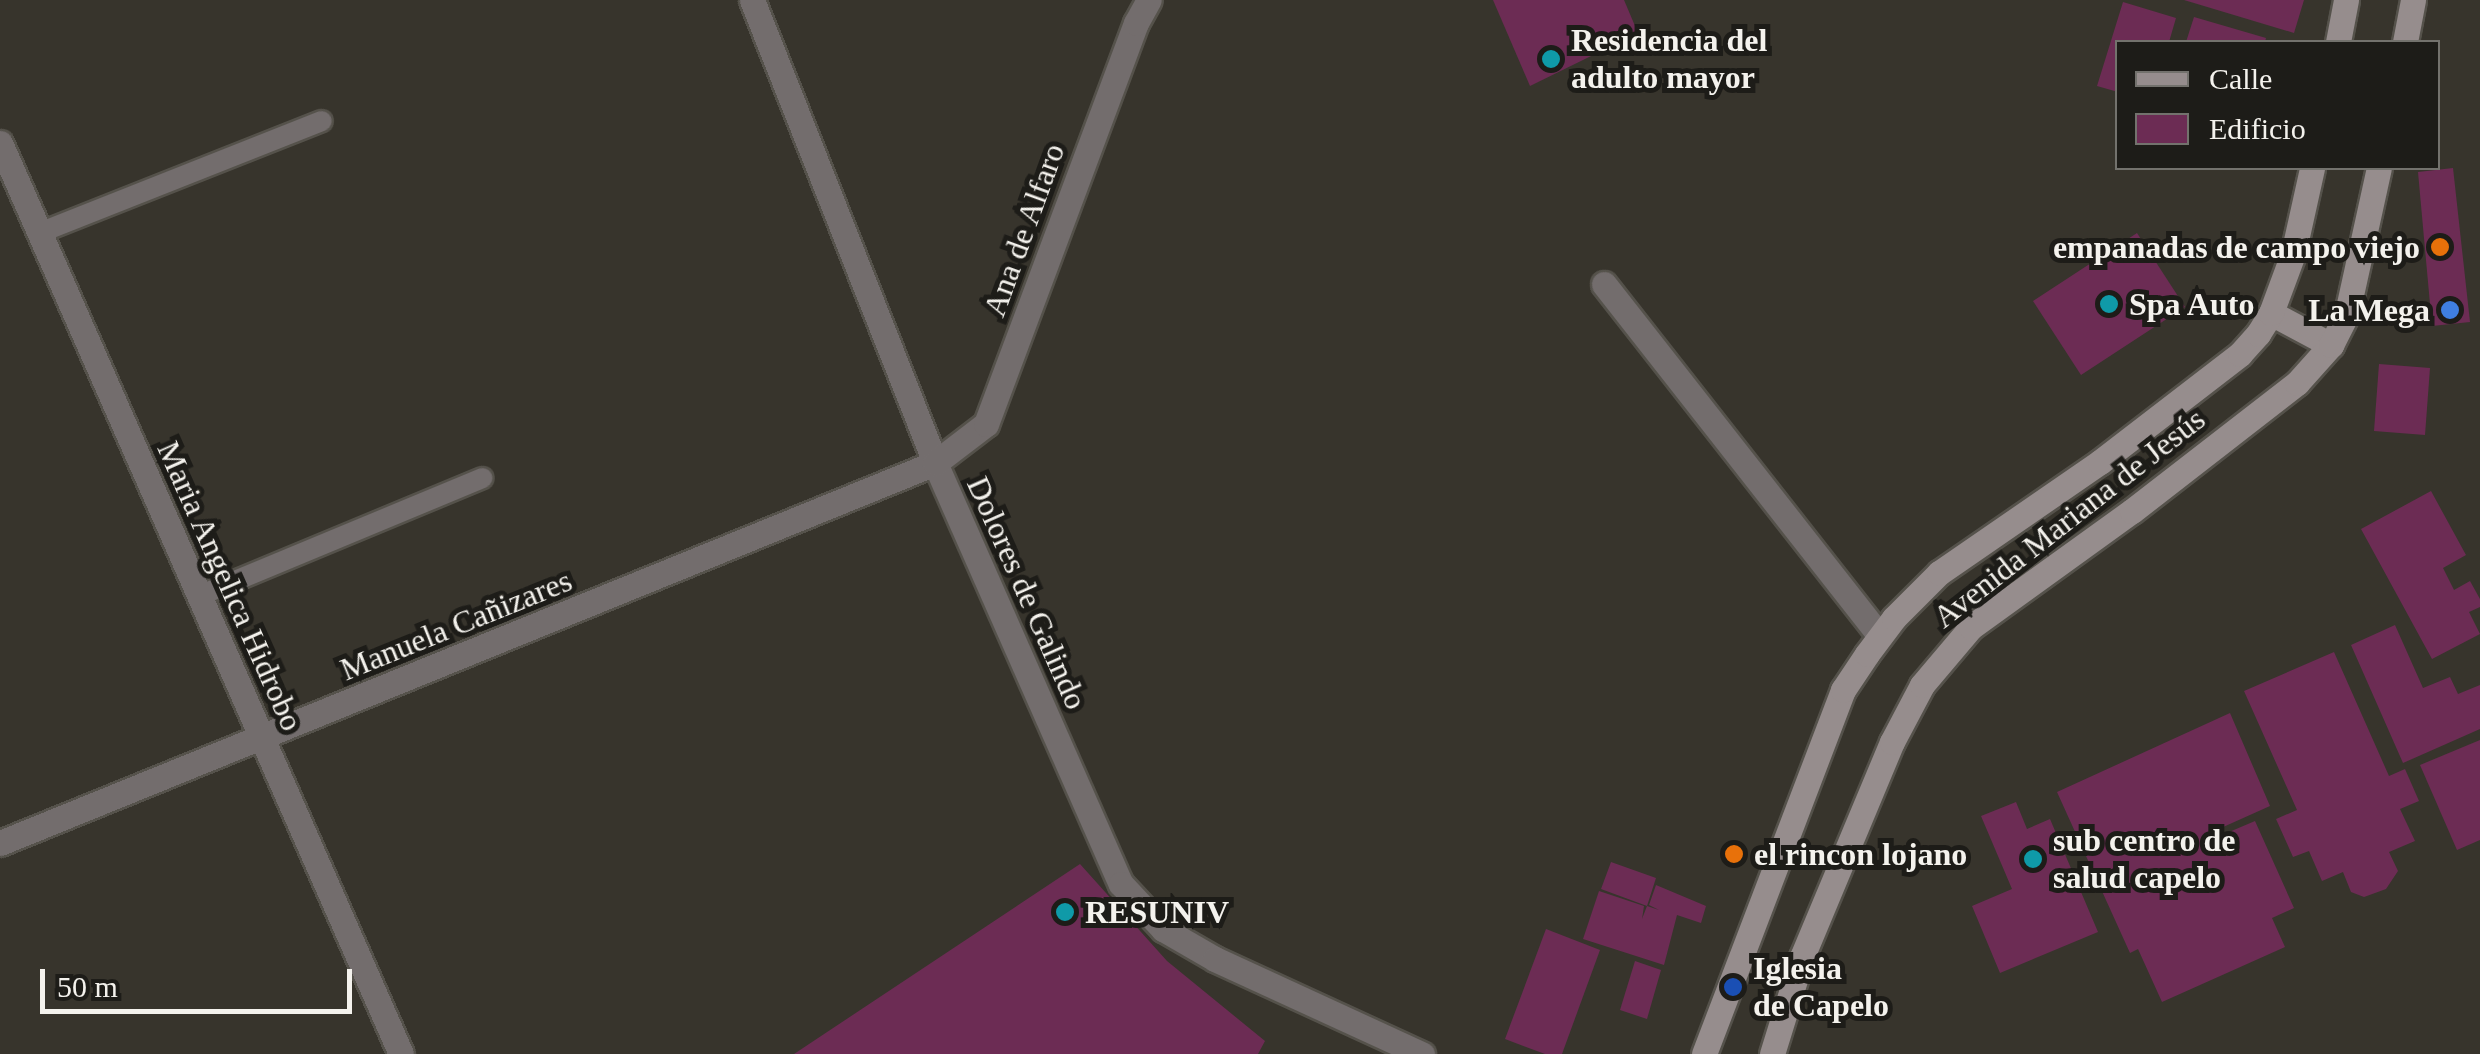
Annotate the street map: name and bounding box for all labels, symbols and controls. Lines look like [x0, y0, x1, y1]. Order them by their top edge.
place label: Residencia del adulto mayor [1571, 22, 1767, 97]
legend [2115, 40, 2440, 170]
marker: Residencia del adulto mayor [1540, 48, 1562, 70]
text: Calle [2209, 62, 2272, 95]
text: Edificio [2209, 112, 2306, 145]
street label: Ana de Alfaro [975, 137, 1073, 323]
place label: empanadas de campo viejo [2053, 228, 2420, 266]
marker: empanadas de campo viejo [2429, 236, 2451, 258]
place label: Spa Auto [2129, 285, 2256, 323]
place label: La Mega [2308, 291, 2430, 329]
marker: Spa Auto [2098, 293, 2120, 315]
marker: La Mega [2439, 299, 2461, 321]
street label: Avenida Mariana de Jesús [1925, 400, 2213, 636]
street label: Maria Angelica Hidrobo [148, 435, 312, 737]
street label: Dolores de Galindo [958, 471, 1096, 715]
street label: Manuela Cañizares [335, 561, 577, 689]
place label: sub centro de salud capelo [2053, 822, 2236, 897]
place label: el rincon lojano [1754, 835, 1967, 873]
marker: el rincon lojano [1723, 843, 1745, 865]
marker: sub centro de salud capelo [2022, 848, 2044, 870]
place label: RESUNIV [1085, 893, 1229, 931]
marker: RESUNIV [1054, 901, 1076, 923]
scale bar [45, 949, 358, 1011]
place label: Iglesia de Capelo [1753, 950, 1889, 1025]
text: 50 m [57, 970, 118, 1003]
marker: Iglesia de Capelo [1722, 976, 1744, 998]

